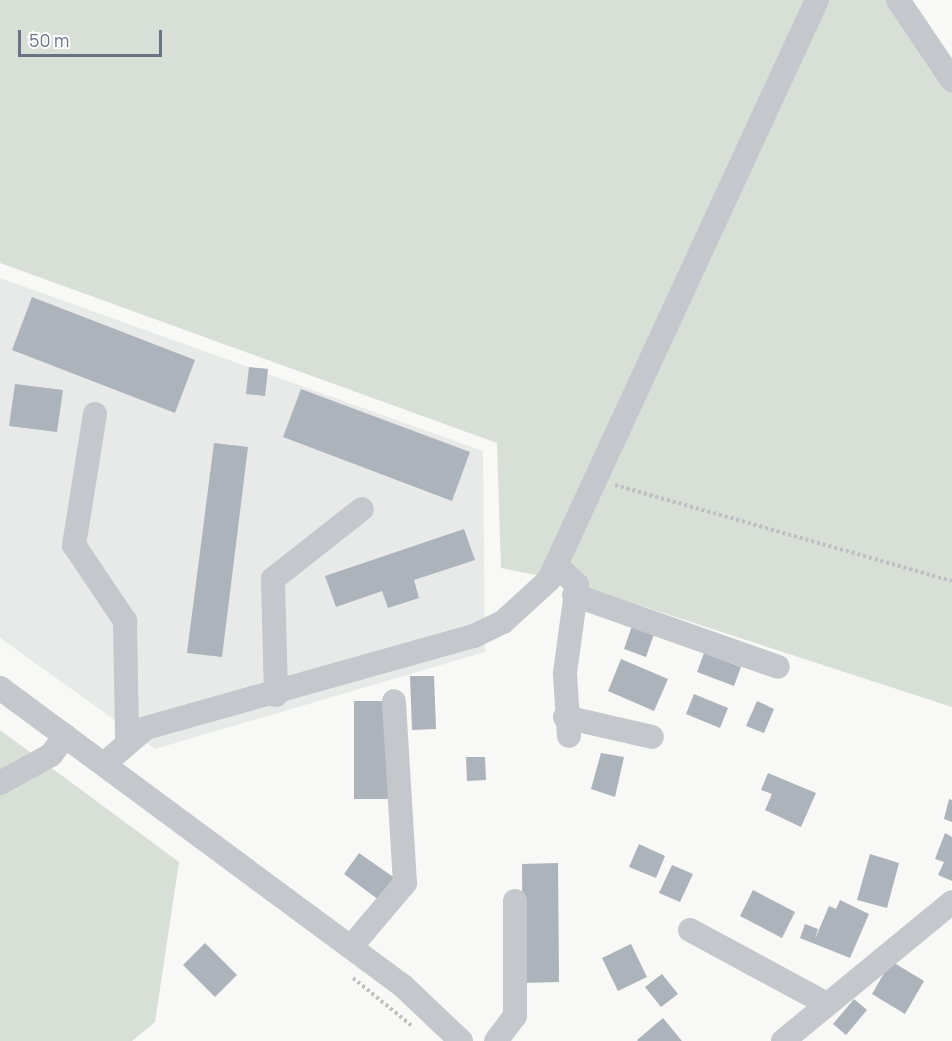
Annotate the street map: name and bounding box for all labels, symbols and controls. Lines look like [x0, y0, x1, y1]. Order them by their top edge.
scale bar [21, 18, 165, 56]
text: 50 m [29, 28, 69, 52]

